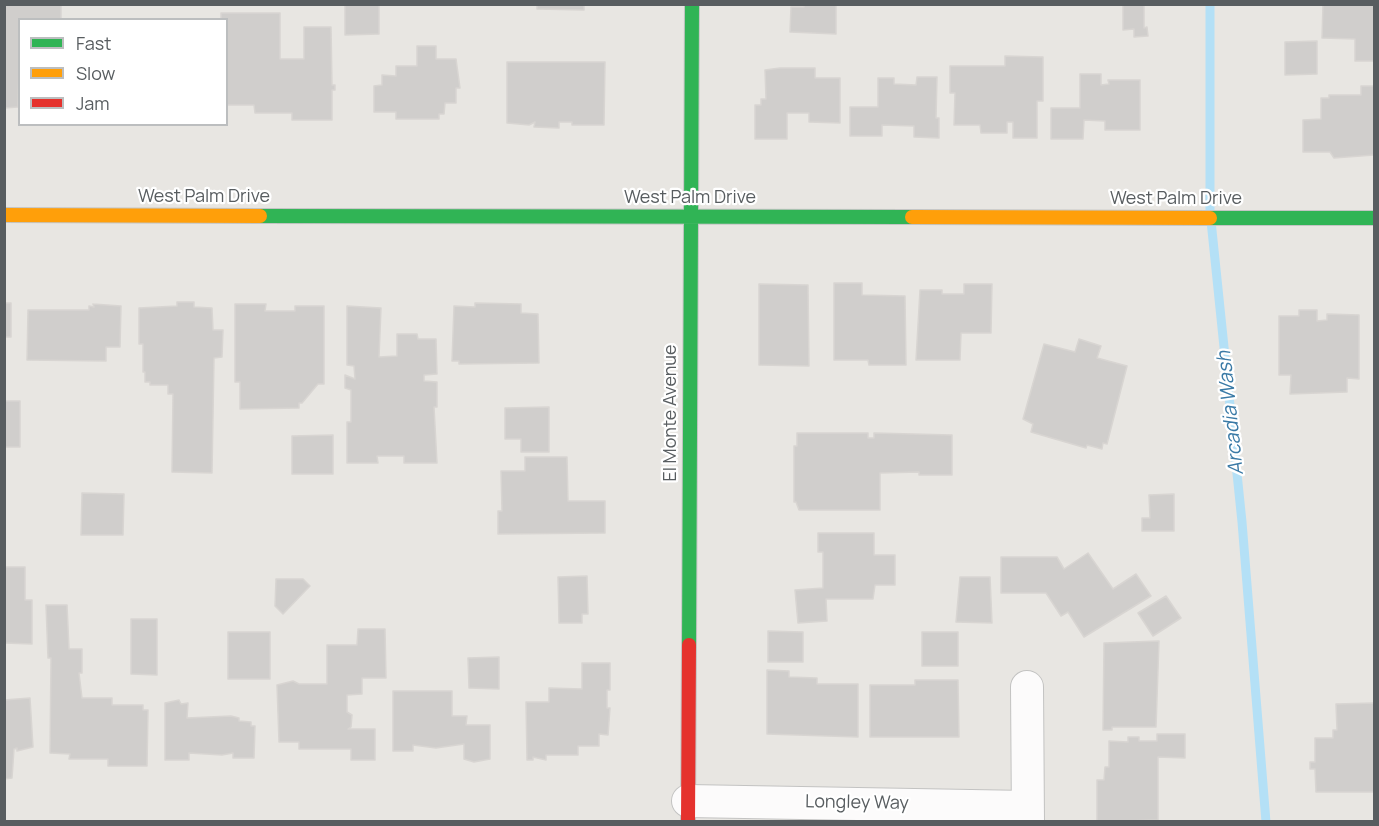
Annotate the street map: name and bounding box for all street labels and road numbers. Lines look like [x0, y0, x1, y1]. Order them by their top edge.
street label: West Palm Drive [138, 186, 270, 208]
street label: West Palm Drive [624, 187, 756, 209]
street label: West Palm Drive [1110, 188, 1242, 210]
street label: El Monte Avenue [660, 344, 682, 482]
street label: Longley Way [805, 791, 909, 815]

